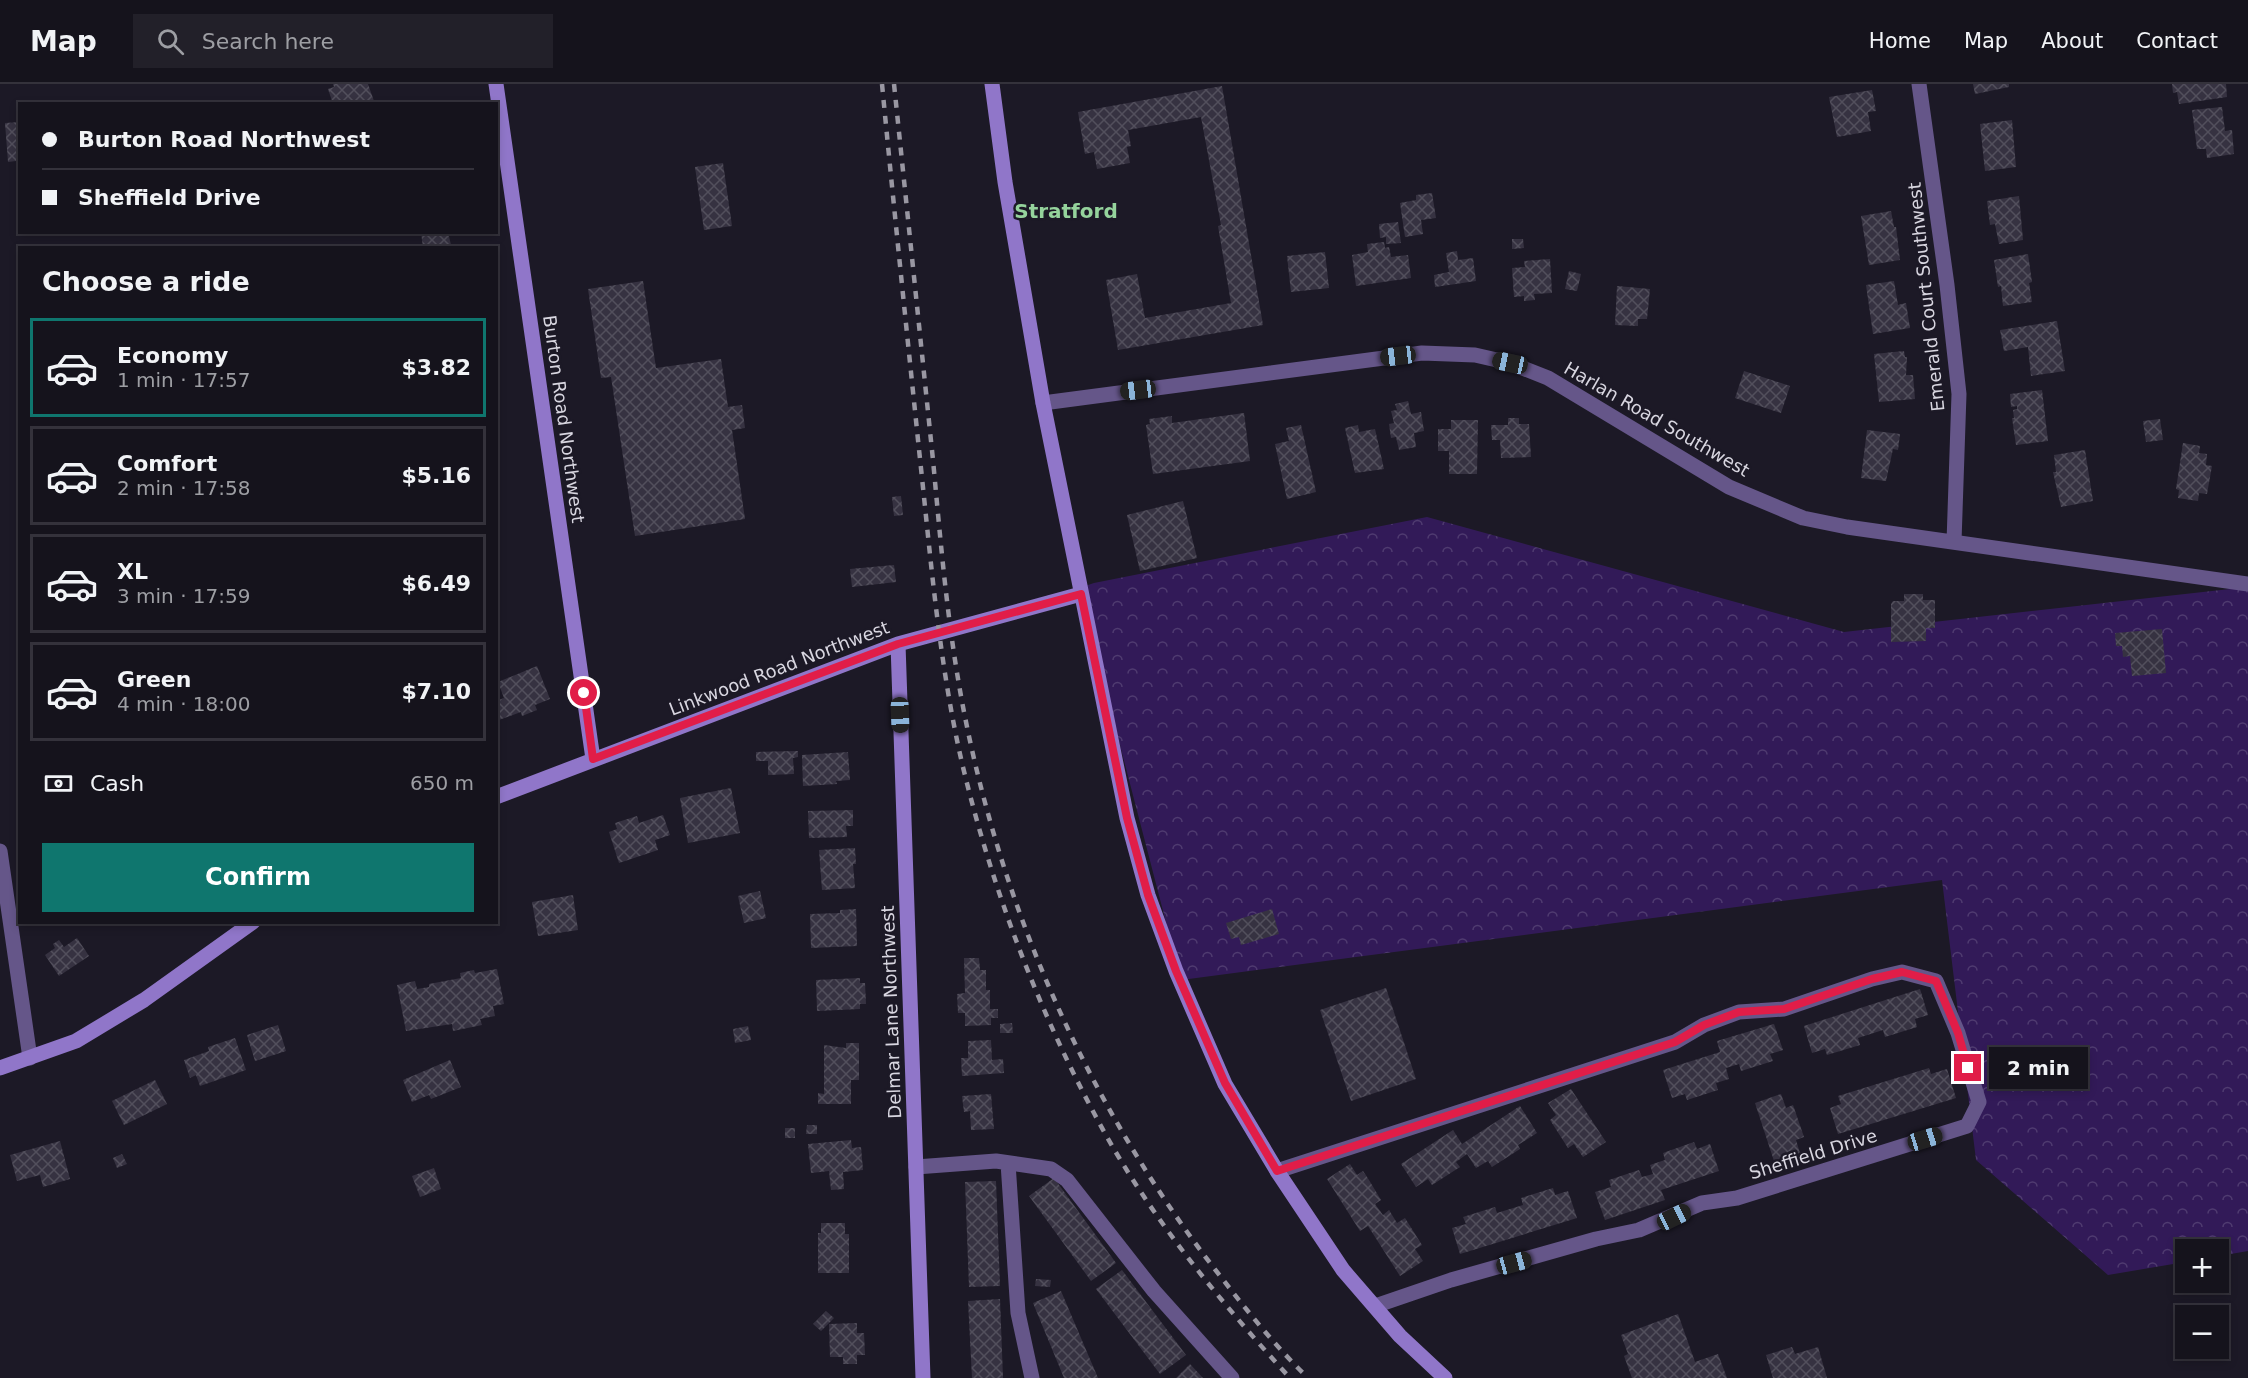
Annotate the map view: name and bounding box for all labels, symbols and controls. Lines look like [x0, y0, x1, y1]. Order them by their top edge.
search box [133, 14, 553, 68]
text: Map [30, 25, 97, 58]
icon: search [154, 25, 187, 58]
text: Search here [202, 29, 334, 54]
text: Home [1869, 29, 1931, 53]
text: Map [1964, 29, 2008, 53]
text: About [2041, 29, 2103, 53]
text: Contact [2136, 29, 2218, 53]
text: Burton Road Northwest [78, 127, 370, 152]
street label: Emerald Court Southwest [1904, 181, 1948, 413]
text: Sheffield Drive [78, 185, 261, 210]
district label: Stratford [1014, 199, 1118, 223]
text: Choose a ride [42, 266, 250, 297]
street label: Burton Road Northwest [539, 314, 589, 524]
icon: car [45, 341, 99, 395]
text: Economy [117, 343, 228, 368]
car [1379, 345, 1417, 367]
car [1491, 350, 1529, 376]
text: $3.82 [401, 355, 471, 380]
street label: Harlan Road Southwest [1561, 357, 1753, 481]
text: 1 min · 17:57 [117, 368, 251, 392]
car [1119, 379, 1157, 401]
icon: car [45, 449, 99, 503]
text: Comfort [117, 451, 217, 476]
text: $5.16 [401, 463, 471, 488]
text: 2 min · 17:58 [117, 476, 251, 500]
icon: car [45, 557, 99, 611]
text: XL [117, 559, 148, 584]
text: $6.49 [401, 571, 471, 596]
text: 3 min · 17:59 [117, 584, 251, 608]
street label: Linkwood Road Northwest [666, 616, 892, 720]
icon: car [45, 665, 99, 719]
text: Green [117, 667, 191, 692]
text: $7.10 [401, 679, 471, 704]
route start [570, 679, 597, 706]
text: 4 min · 18:00 [117, 692, 251, 716]
car [890, 697, 910, 733]
icon: cash [42, 767, 75, 800]
text: Cash [90, 771, 144, 796]
text: 650 m [410, 771, 474, 795]
button: Confirm [42, 843, 474, 912]
street label: Delmar Lane Northwest [877, 905, 905, 1119]
callout: 2 min [1989, 1047, 2088, 1089]
route end [1954, 1054, 1981, 1081]
text: 2 min [2007, 1056, 2070, 1080]
street label: Sheffield Drive [1747, 1125, 1879, 1183]
car [1905, 1125, 1945, 1153]
car [1654, 1201, 1694, 1233]
map controls [2175, 1239, 2229, 1359]
button: + [2175, 1239, 2229, 1293]
car [1494, 1250, 1534, 1276]
button: − [2175, 1305, 2229, 1359]

